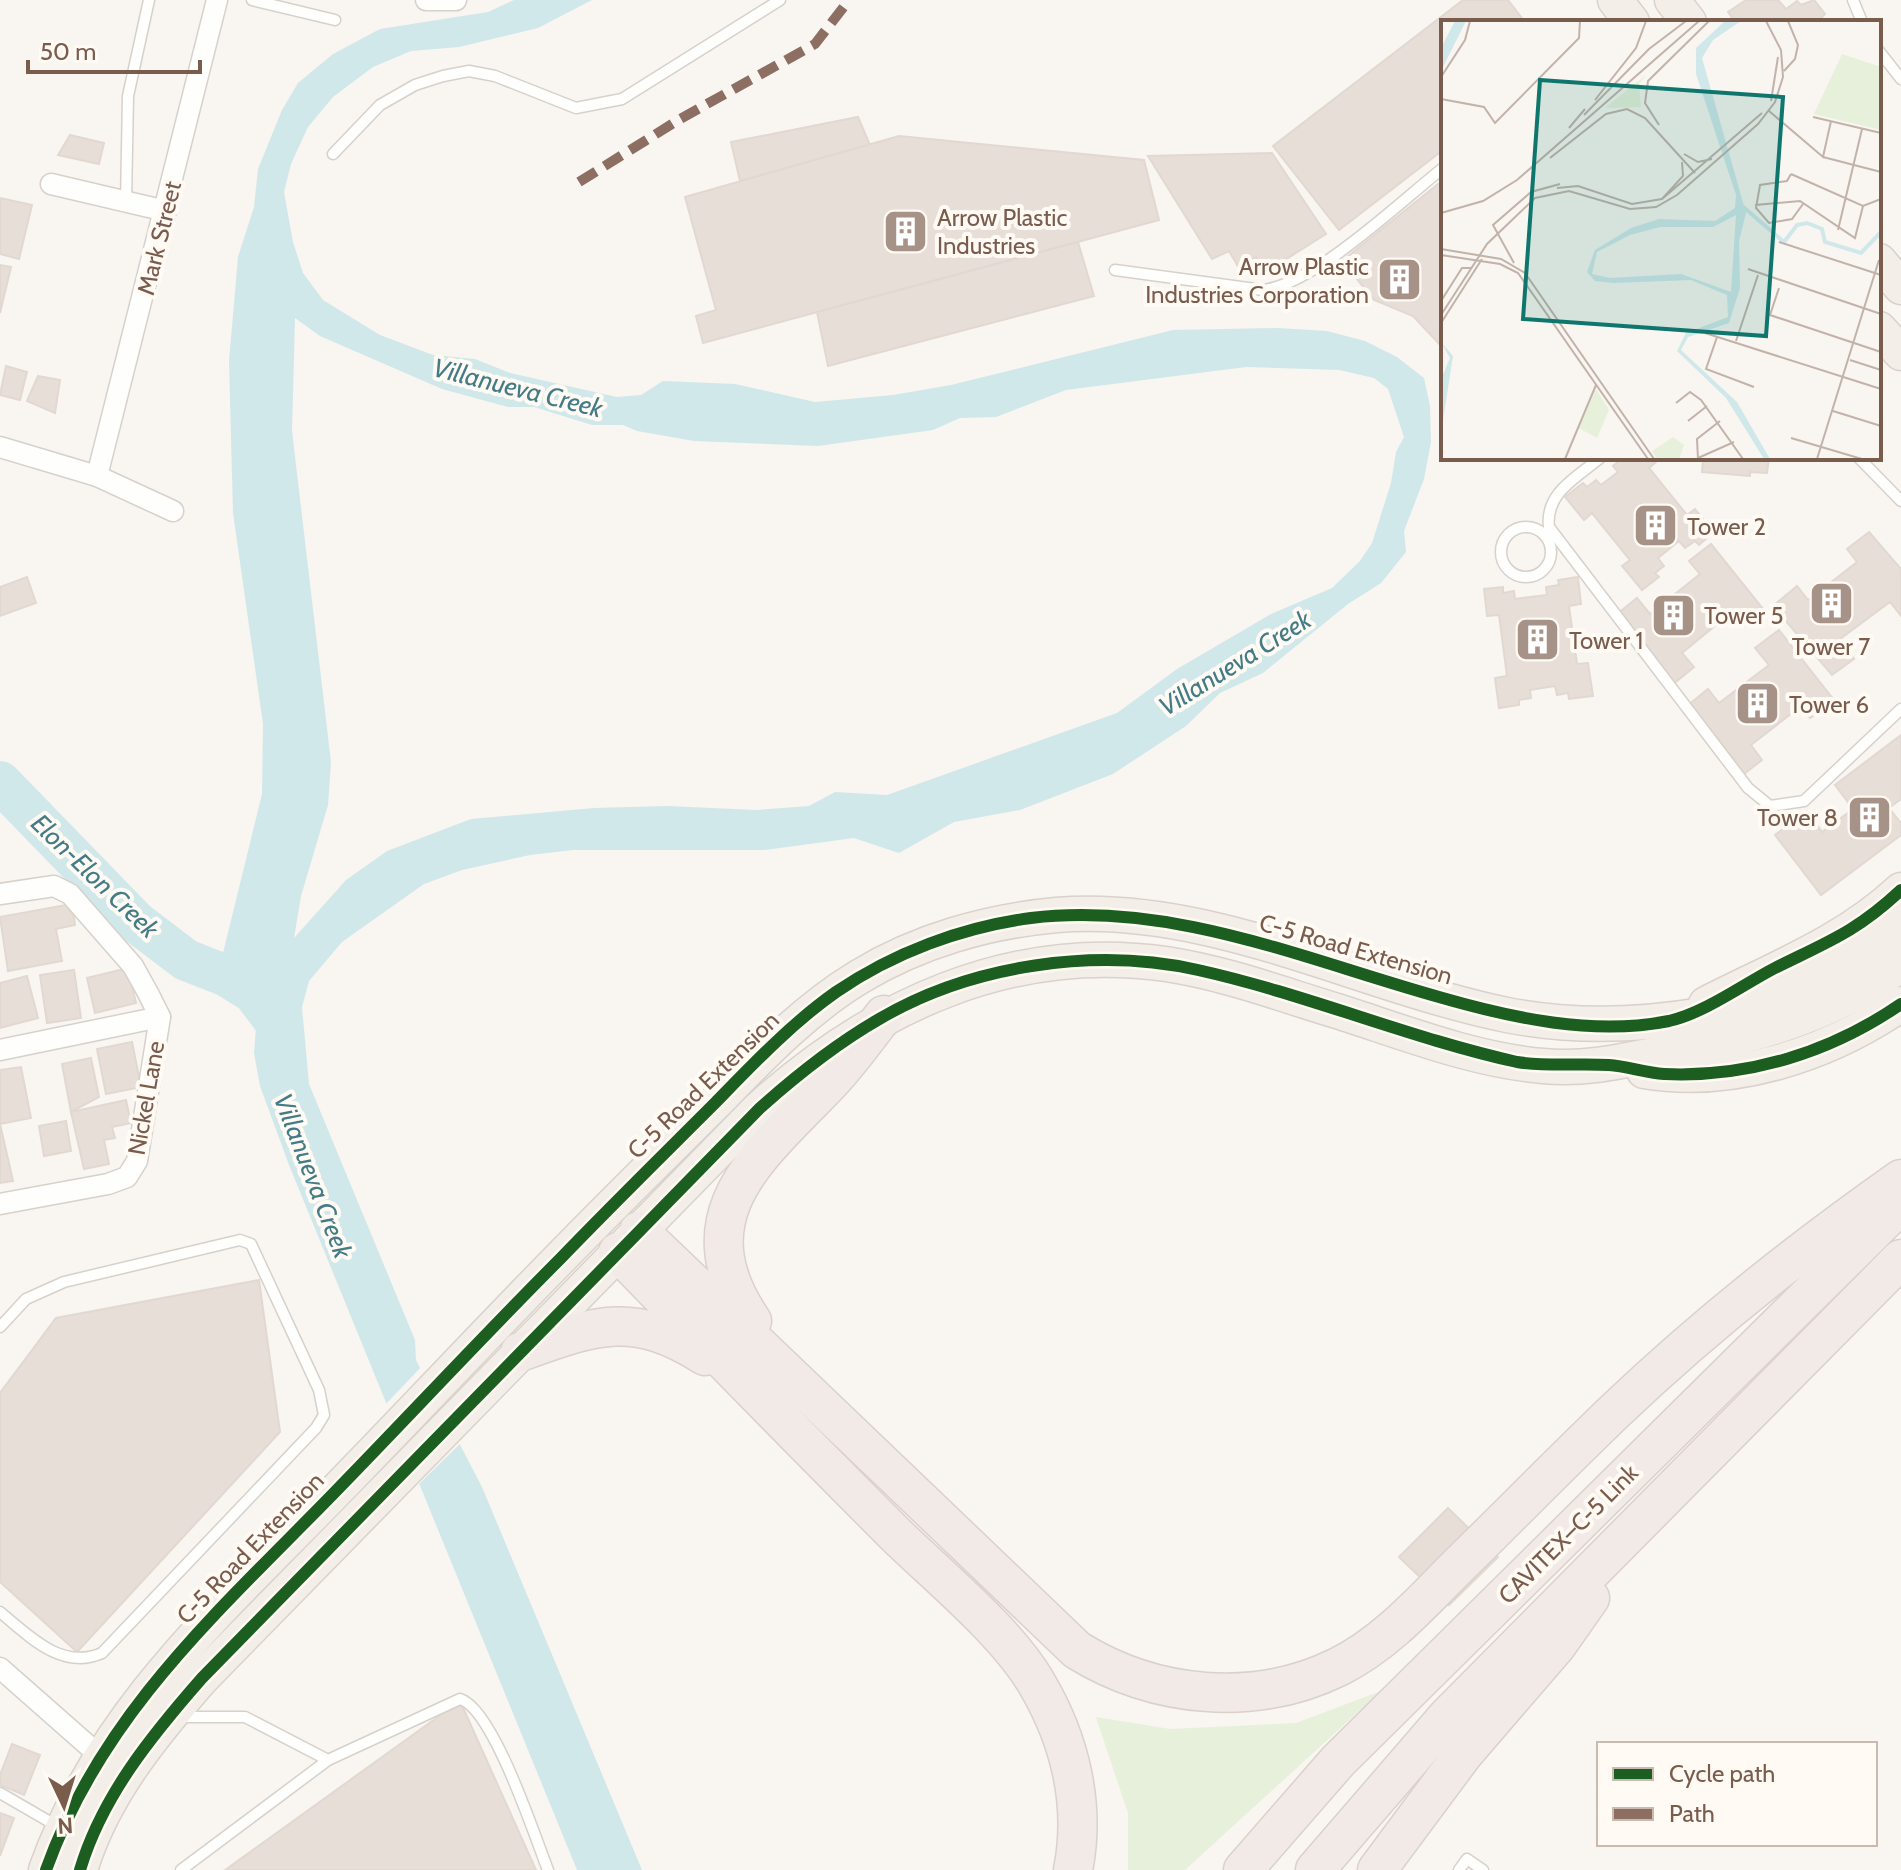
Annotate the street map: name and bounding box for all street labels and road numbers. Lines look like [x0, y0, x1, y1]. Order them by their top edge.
street label: Mark Street [131, 178, 187, 298]
street label: C-5 Road Extension [1256, 908, 1456, 990]
street label: C-5 Road Extension [621, 1005, 785, 1165]
street label: Nickel Lane [122, 1039, 170, 1157]
street label: CAVITEX–C-5 Link [1492, 1458, 1644, 1610]
street label: C-5 Road Extension [170, 1466, 330, 1630]

